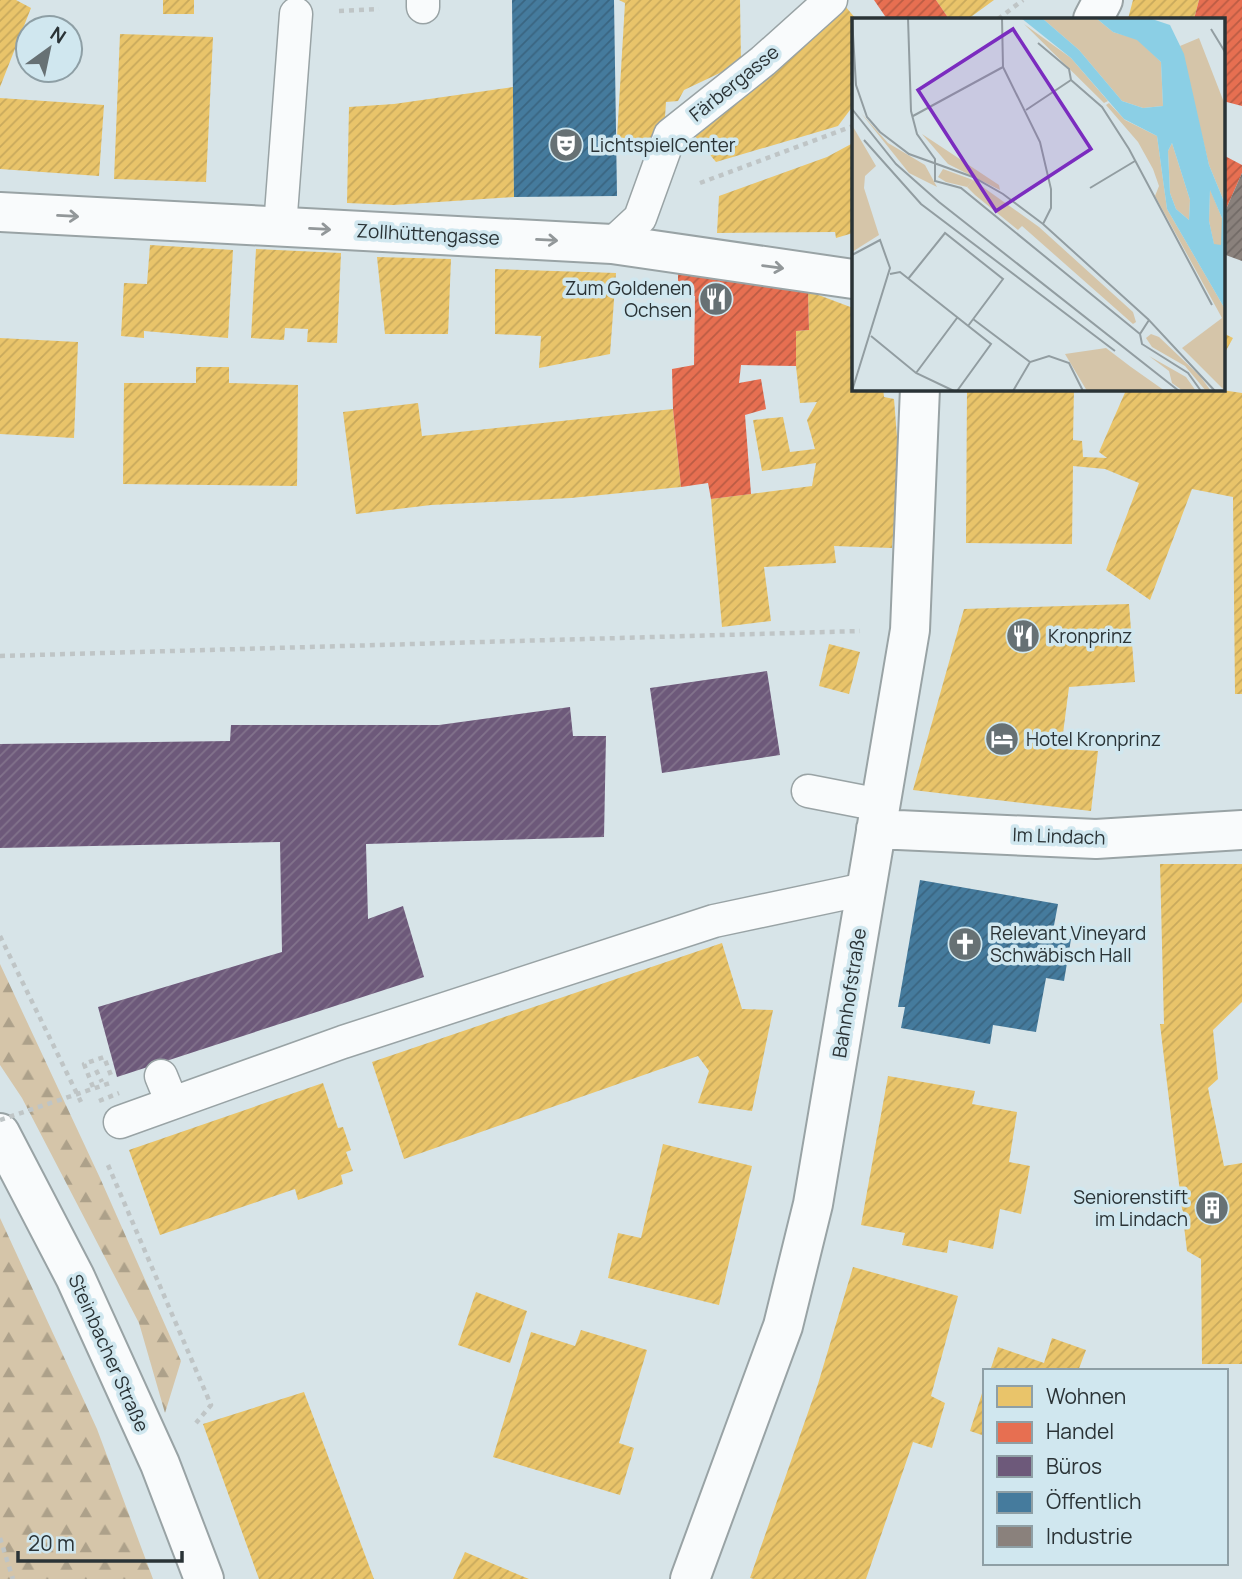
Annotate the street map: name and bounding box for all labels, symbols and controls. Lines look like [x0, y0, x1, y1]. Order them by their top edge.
north arrow [14, 14, 84, 84]
inset map [852, 18, 1224, 390]
text: N [45, 20, 71, 49]
street label: Färbergasse [684, 39, 784, 127]
theatre icon: LichtspielCenter [547, 126, 585, 164]
place label: LichtspielCenter [590, 132, 736, 158]
one-way arrow [56, 209, 79, 222]
street label: Zollhüttengasse [356, 217, 500, 251]
one-way arrow [308, 222, 331, 235]
one-way arrow [535, 234, 558, 247]
one-way arrow [761, 261, 784, 274]
place label: Zum Goldenen Ochsen [565, 275, 692, 323]
restaurant icon: Zum Goldenen Ochsen [697, 280, 735, 318]
restaurant icon: Kronprinz [1004, 617, 1042, 655]
place label: Kronprinz [1048, 623, 1132, 649]
hotel icon: Hotel Kronprinz [983, 720, 1021, 758]
place label: Hotel Kronprinz [1026, 726, 1161, 752]
street label: Im Lindach [1012, 821, 1106, 851]
place label: Relevant Vineyard Schwäbisch Hall [990, 920, 1146, 968]
church icon: Relevant Vineyard Schwäbisch Hall [946, 925, 984, 963]
street label: Bahnhofstraße [826, 926, 872, 1060]
place label: Seniorenstift im Lindach [1073, 1184, 1188, 1232]
building icon: Seniorenstift im Lindach [1193, 1189, 1231, 1227]
street label: Steinbacher Straße [63, 1270, 155, 1436]
legend [983, 1369, 1228, 1565]
text: Wohnen [1046, 1382, 1126, 1410]
text: Handel [1046, 1417, 1114, 1445]
text: Büros [1046, 1452, 1102, 1480]
text: Öffentlich [1046, 1487, 1141, 1515]
scale bar [18, 1520, 182, 1564]
text: Industrie [1046, 1522, 1132, 1550]
text: 20 m [28, 1529, 75, 1557]

